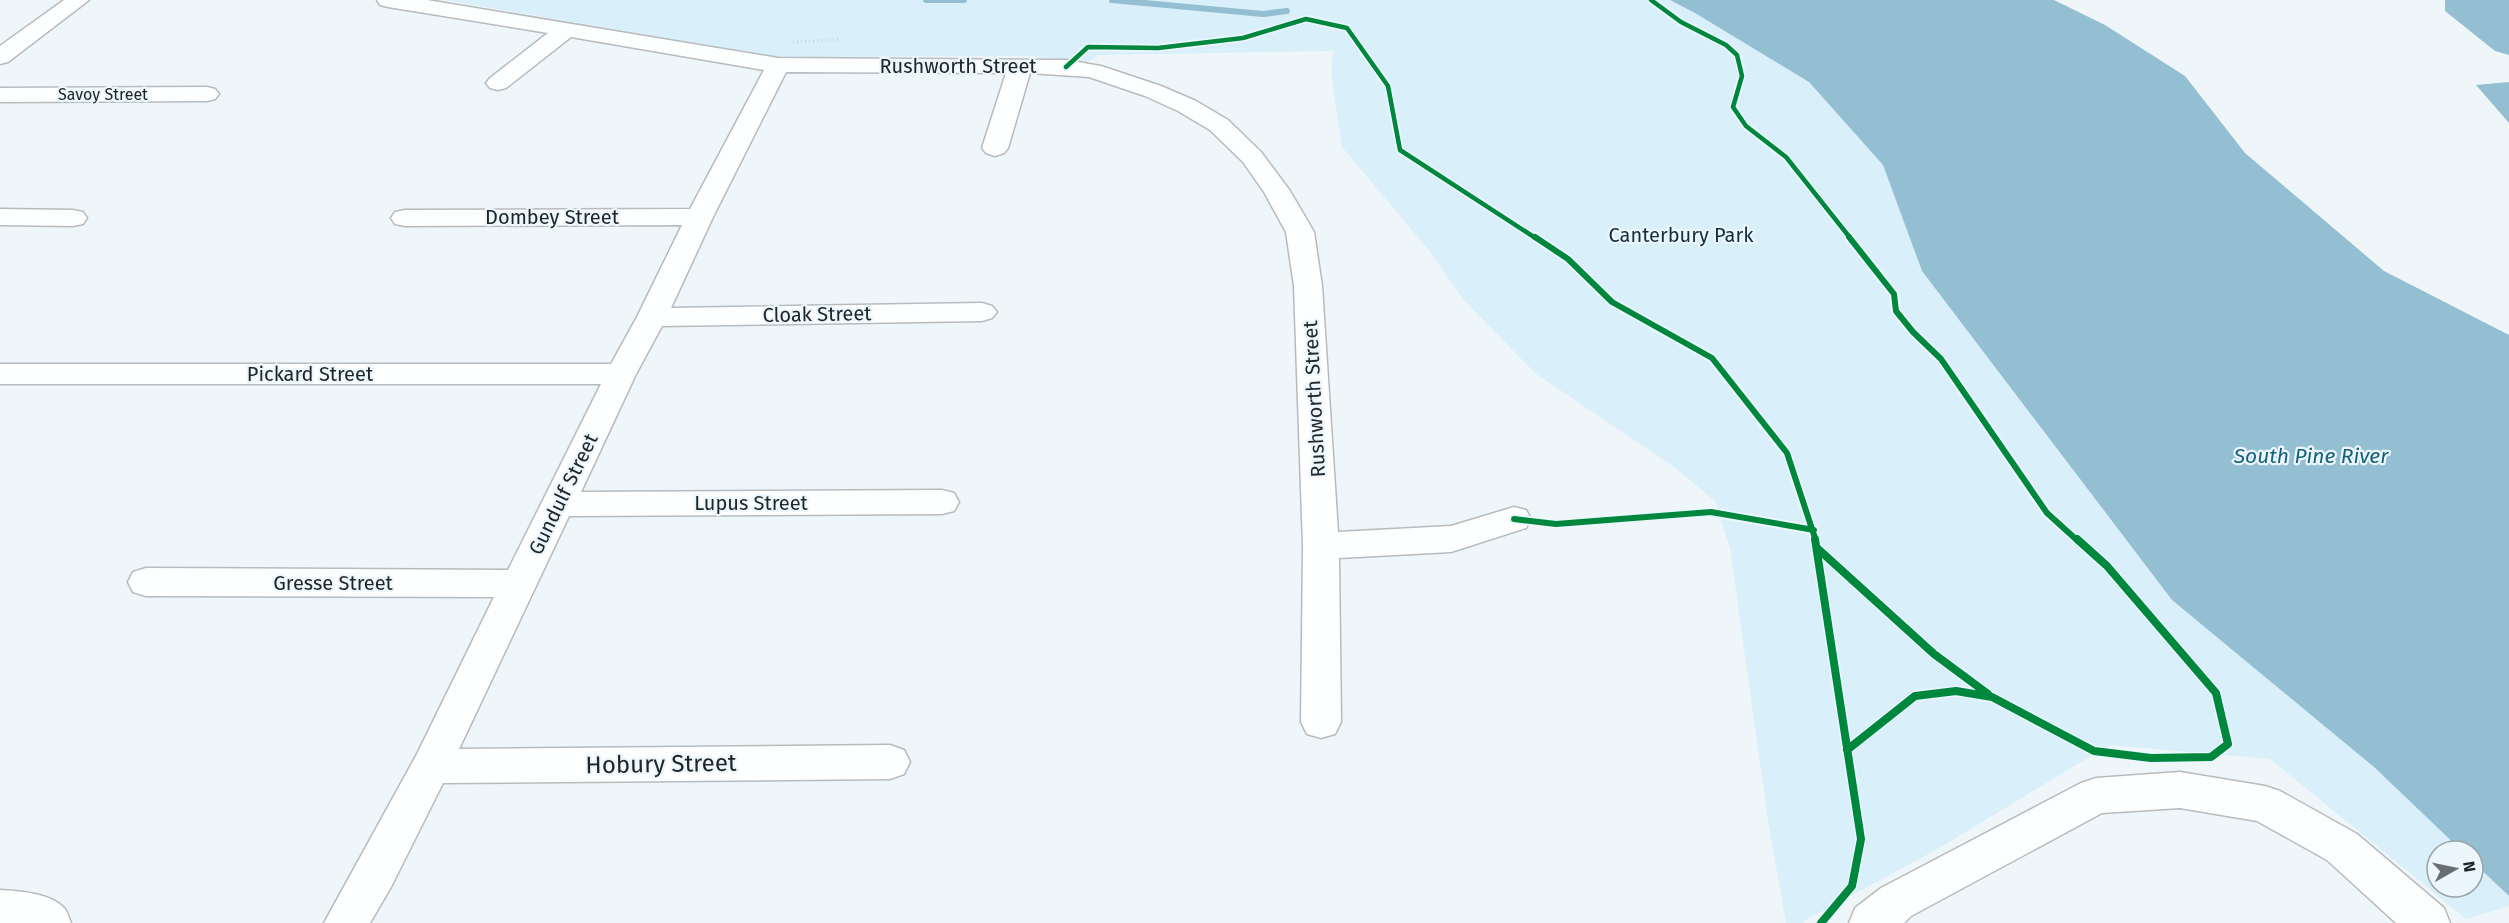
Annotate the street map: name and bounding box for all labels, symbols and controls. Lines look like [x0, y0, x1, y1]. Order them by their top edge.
street label: Rushworth Street [879, 54, 1037, 78]
street label: Savoy Street [58, 85, 148, 104]
street label: Dombey Street [485, 205, 620, 229]
park label: Canterbury Park [1609, 223, 1754, 247]
street label: Cloak Street [762, 301, 872, 327]
street label: Rushworth Street [1298, 319, 1330, 478]
street label: Pickard Street [247, 362, 374, 386]
street label: Gundulf Street [523, 429, 603, 558]
water label: South Pine River [2233, 443, 2389, 469]
street label: Lupus Street [694, 491, 809, 515]
street label: Gresse Street [273, 571, 394, 595]
street label: Hobury Street [585, 749, 737, 779]
north arrow [2425, 839, 2485, 899]
text: N [2459, 860, 2480, 873]

